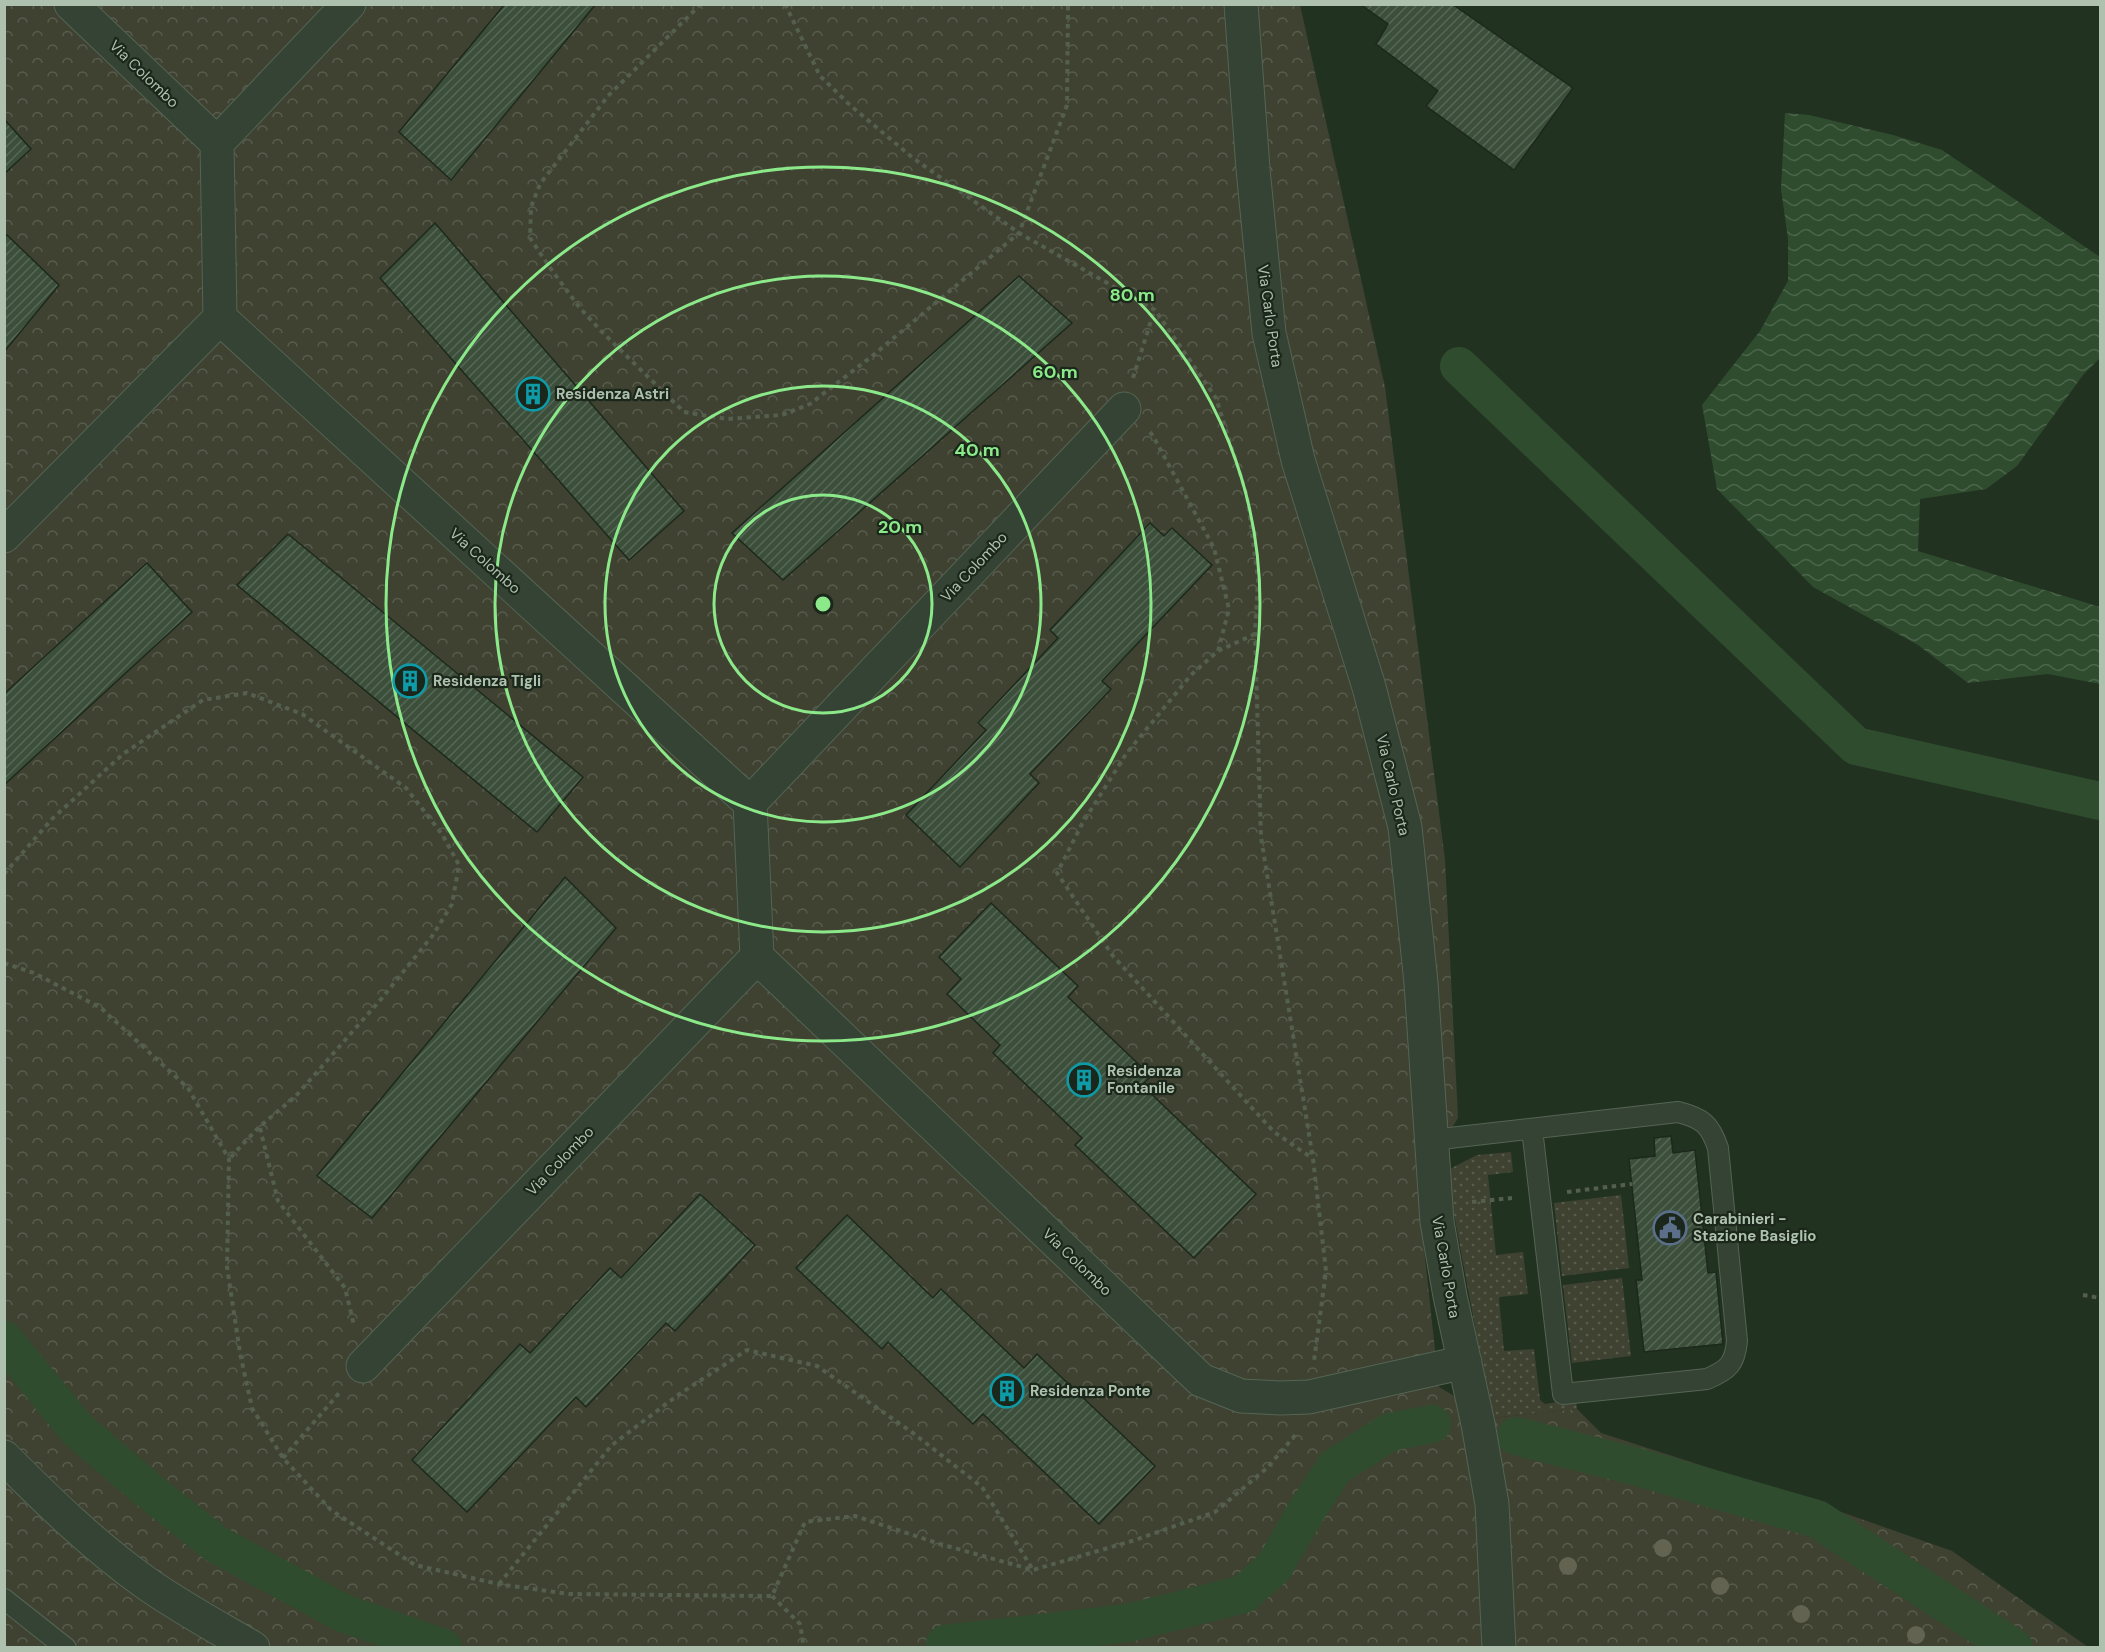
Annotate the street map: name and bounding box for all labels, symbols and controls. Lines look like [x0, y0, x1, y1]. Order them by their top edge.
street label: Via Colombo [105, 36, 183, 112]
street label: Via Carlo Porta [1253, 263, 1287, 369]
text: 80 m [1109, 283, 1155, 307]
text: 60 m [1032, 360, 1078, 384]
building icon: Residenza Astri [515, 376, 551, 412]
place label: Residenza Astri [556, 384, 669, 404]
text: 40 m [954, 438, 1000, 462]
text: 20 m [878, 515, 922, 539]
street label: Via Colombo [445, 524, 525, 598]
street label: Via Colombo [936, 527, 1012, 606]
centre of rings [813, 594, 833, 614]
building icon: Residenza Tigli [392, 663, 428, 699]
place label: Residenza Tigli [433, 671, 541, 691]
street label: Via Carlo Porta [1372, 732, 1414, 838]
place label: Residenza Fontanile [1107, 1061, 1181, 1098]
building icon: Residenza Fontanile [1066, 1062, 1102, 1098]
street label: Via Colombo [522, 1122, 598, 1200]
place label: Carabinieri - Stazione Basiglio [1693, 1209, 1816, 1246]
public building icon: Carabinieri - Stazione Basiglio [1652, 1210, 1688, 1246]
street label: Via Carlo Porta [1427, 1214, 1465, 1320]
street label: Via Colombo [1038, 1224, 1116, 1300]
building icon: Residenza Ponte [989, 1373, 1025, 1409]
place label: Residenza Ponte [1030, 1381, 1151, 1401]

